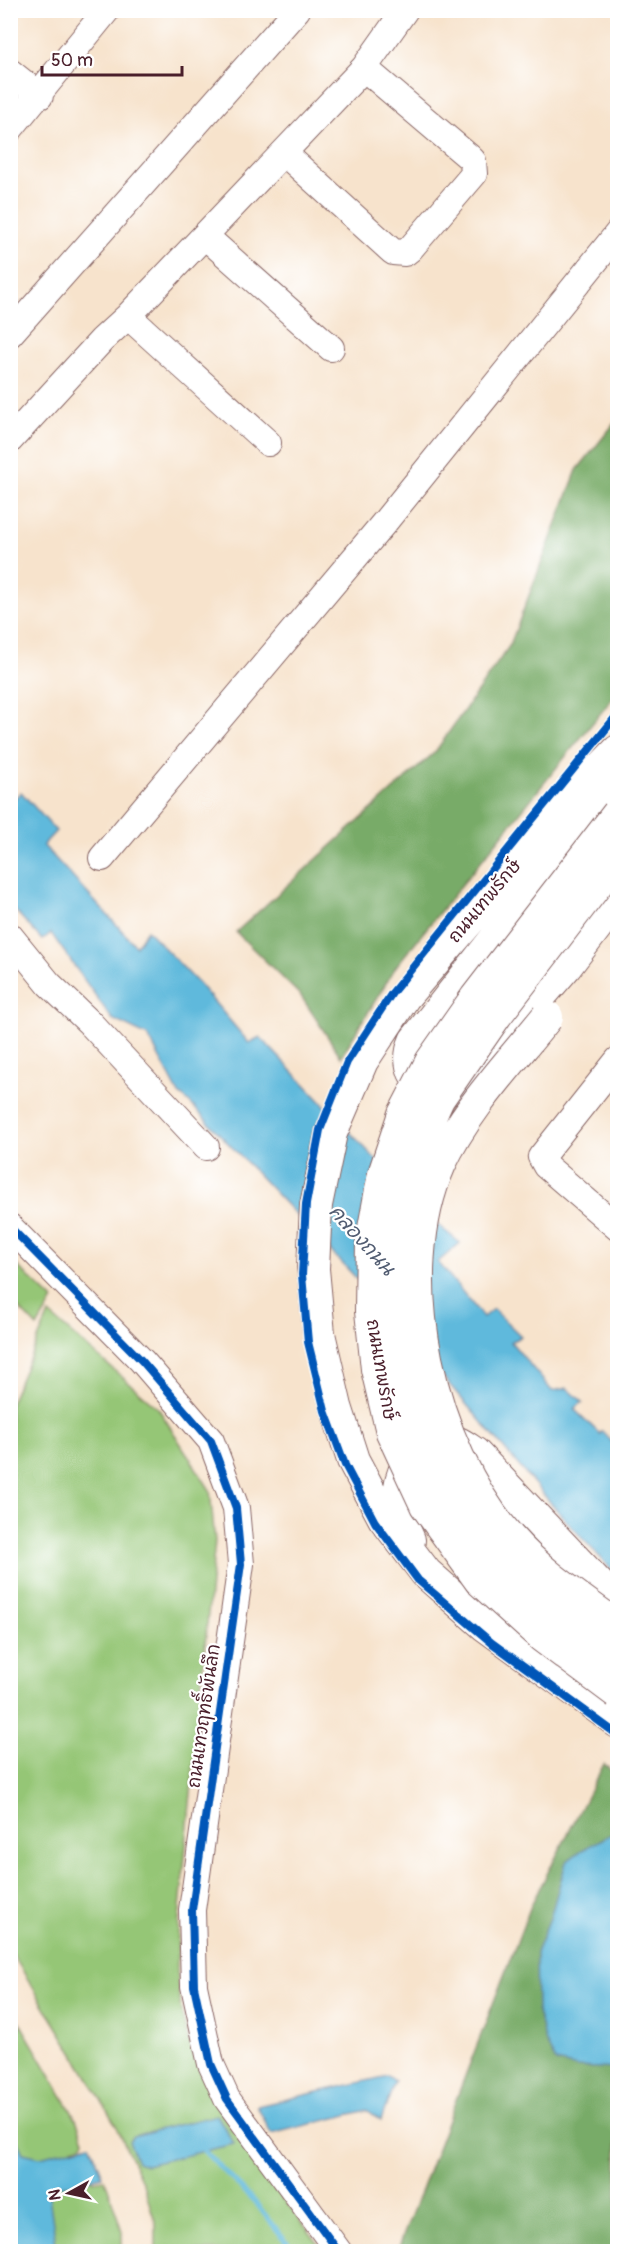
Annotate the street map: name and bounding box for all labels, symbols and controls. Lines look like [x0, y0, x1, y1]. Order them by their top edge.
scale bar [42, 39, 182, 77]
text: 50 m [51, 49, 93, 72]
street label: ถนนเทพรักษ์ [442, 853, 527, 948]
water label: คลองถนน [324, 1200, 401, 1282]
street label: ถนนเทพรักษ์ [361, 1317, 403, 1423]
street label: ถนนเทวฤทธิ์พันลึก [176, 1641, 226, 1790]
north arrow [39, 2163, 99, 2223]
text: N [44, 2188, 66, 2202]

